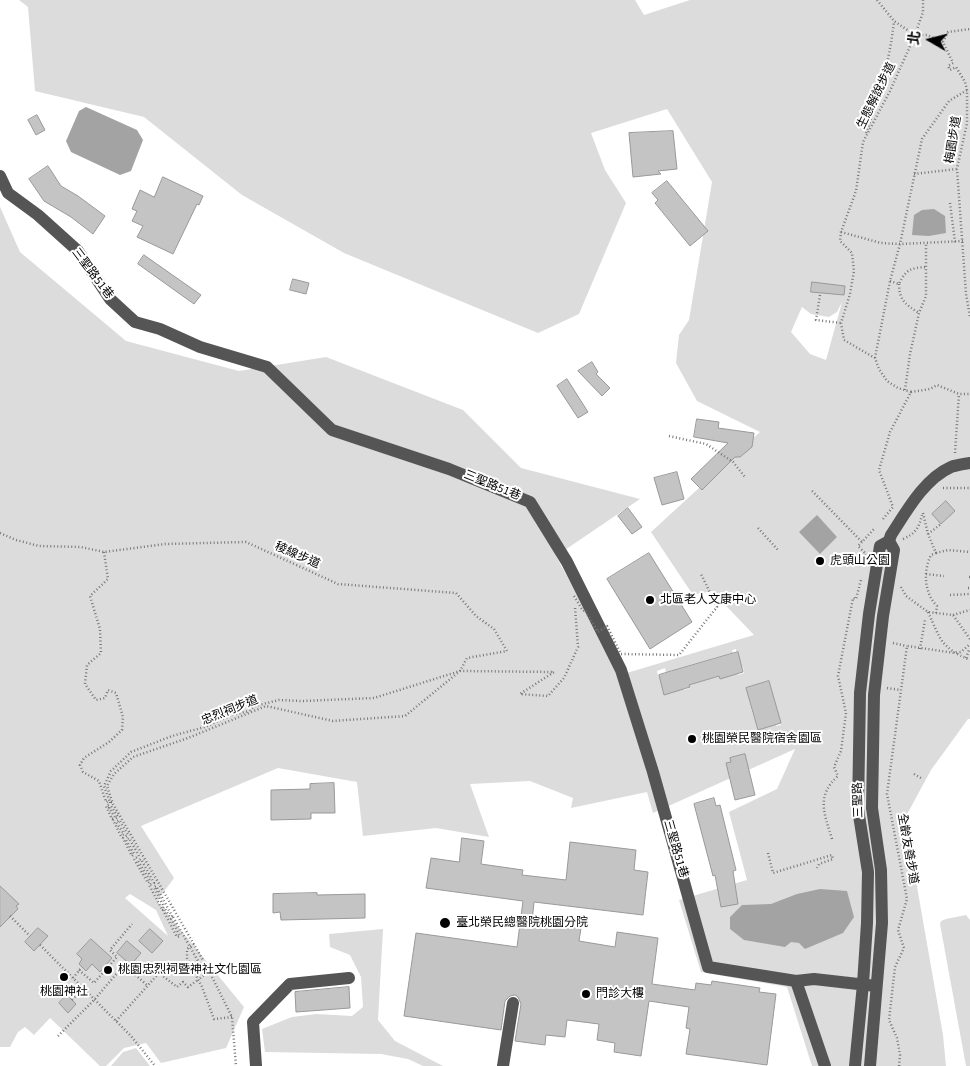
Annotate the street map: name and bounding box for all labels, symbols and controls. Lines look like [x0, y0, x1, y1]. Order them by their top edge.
north arrow [905, 15, 955, 65]
text: 北 [904, 30, 926, 46]
street label: 生態解說步道 [855, 60, 899, 132]
street label: 梅園步道 [943, 115, 965, 165]
street label: 三聖路51巷 [68, 246, 116, 302]
street label: 三聖路51巷 [462, 468, 522, 504]
street label: 稜線步道 [272, 540, 322, 572]
place label: 虎頭山公園 [830, 554, 890, 568]
marker: 虎頭山公園 [814, 555, 826, 567]
place label: 北區老人文康中心 [660, 593, 756, 607]
marker: 北區老人文康中心 [644, 594, 656, 606]
street label: 忠烈祠步道 [199, 693, 261, 729]
place label: 桃園榮民醫院宿舍園區 [702, 732, 822, 746]
marker: 桃園榮民醫院宿舍園區 [686, 733, 698, 745]
street label: 三聖路 [851, 782, 867, 818]
street label: 全齡友善步道 [894, 812, 920, 886]
street label: 三聖路51巷 [660, 818, 690, 880]
marker: 臺北榮民總醫院桃園分院 [438, 916, 452, 930]
place label: 臺北榮民總醫院桃園分院 [456, 916, 588, 930]
place label: 桃園忠烈祠暨神社文化園區 [118, 963, 262, 977]
marker: 桃園忠烈祠暨神社文化園區 [102, 964, 114, 976]
marker: 桃園神社 [58, 971, 70, 983]
place label: 桃園神社 [40, 985, 88, 999]
place label: 門診大樓 [596, 987, 644, 1001]
marker: 門診大樓 [580, 988, 592, 1000]

